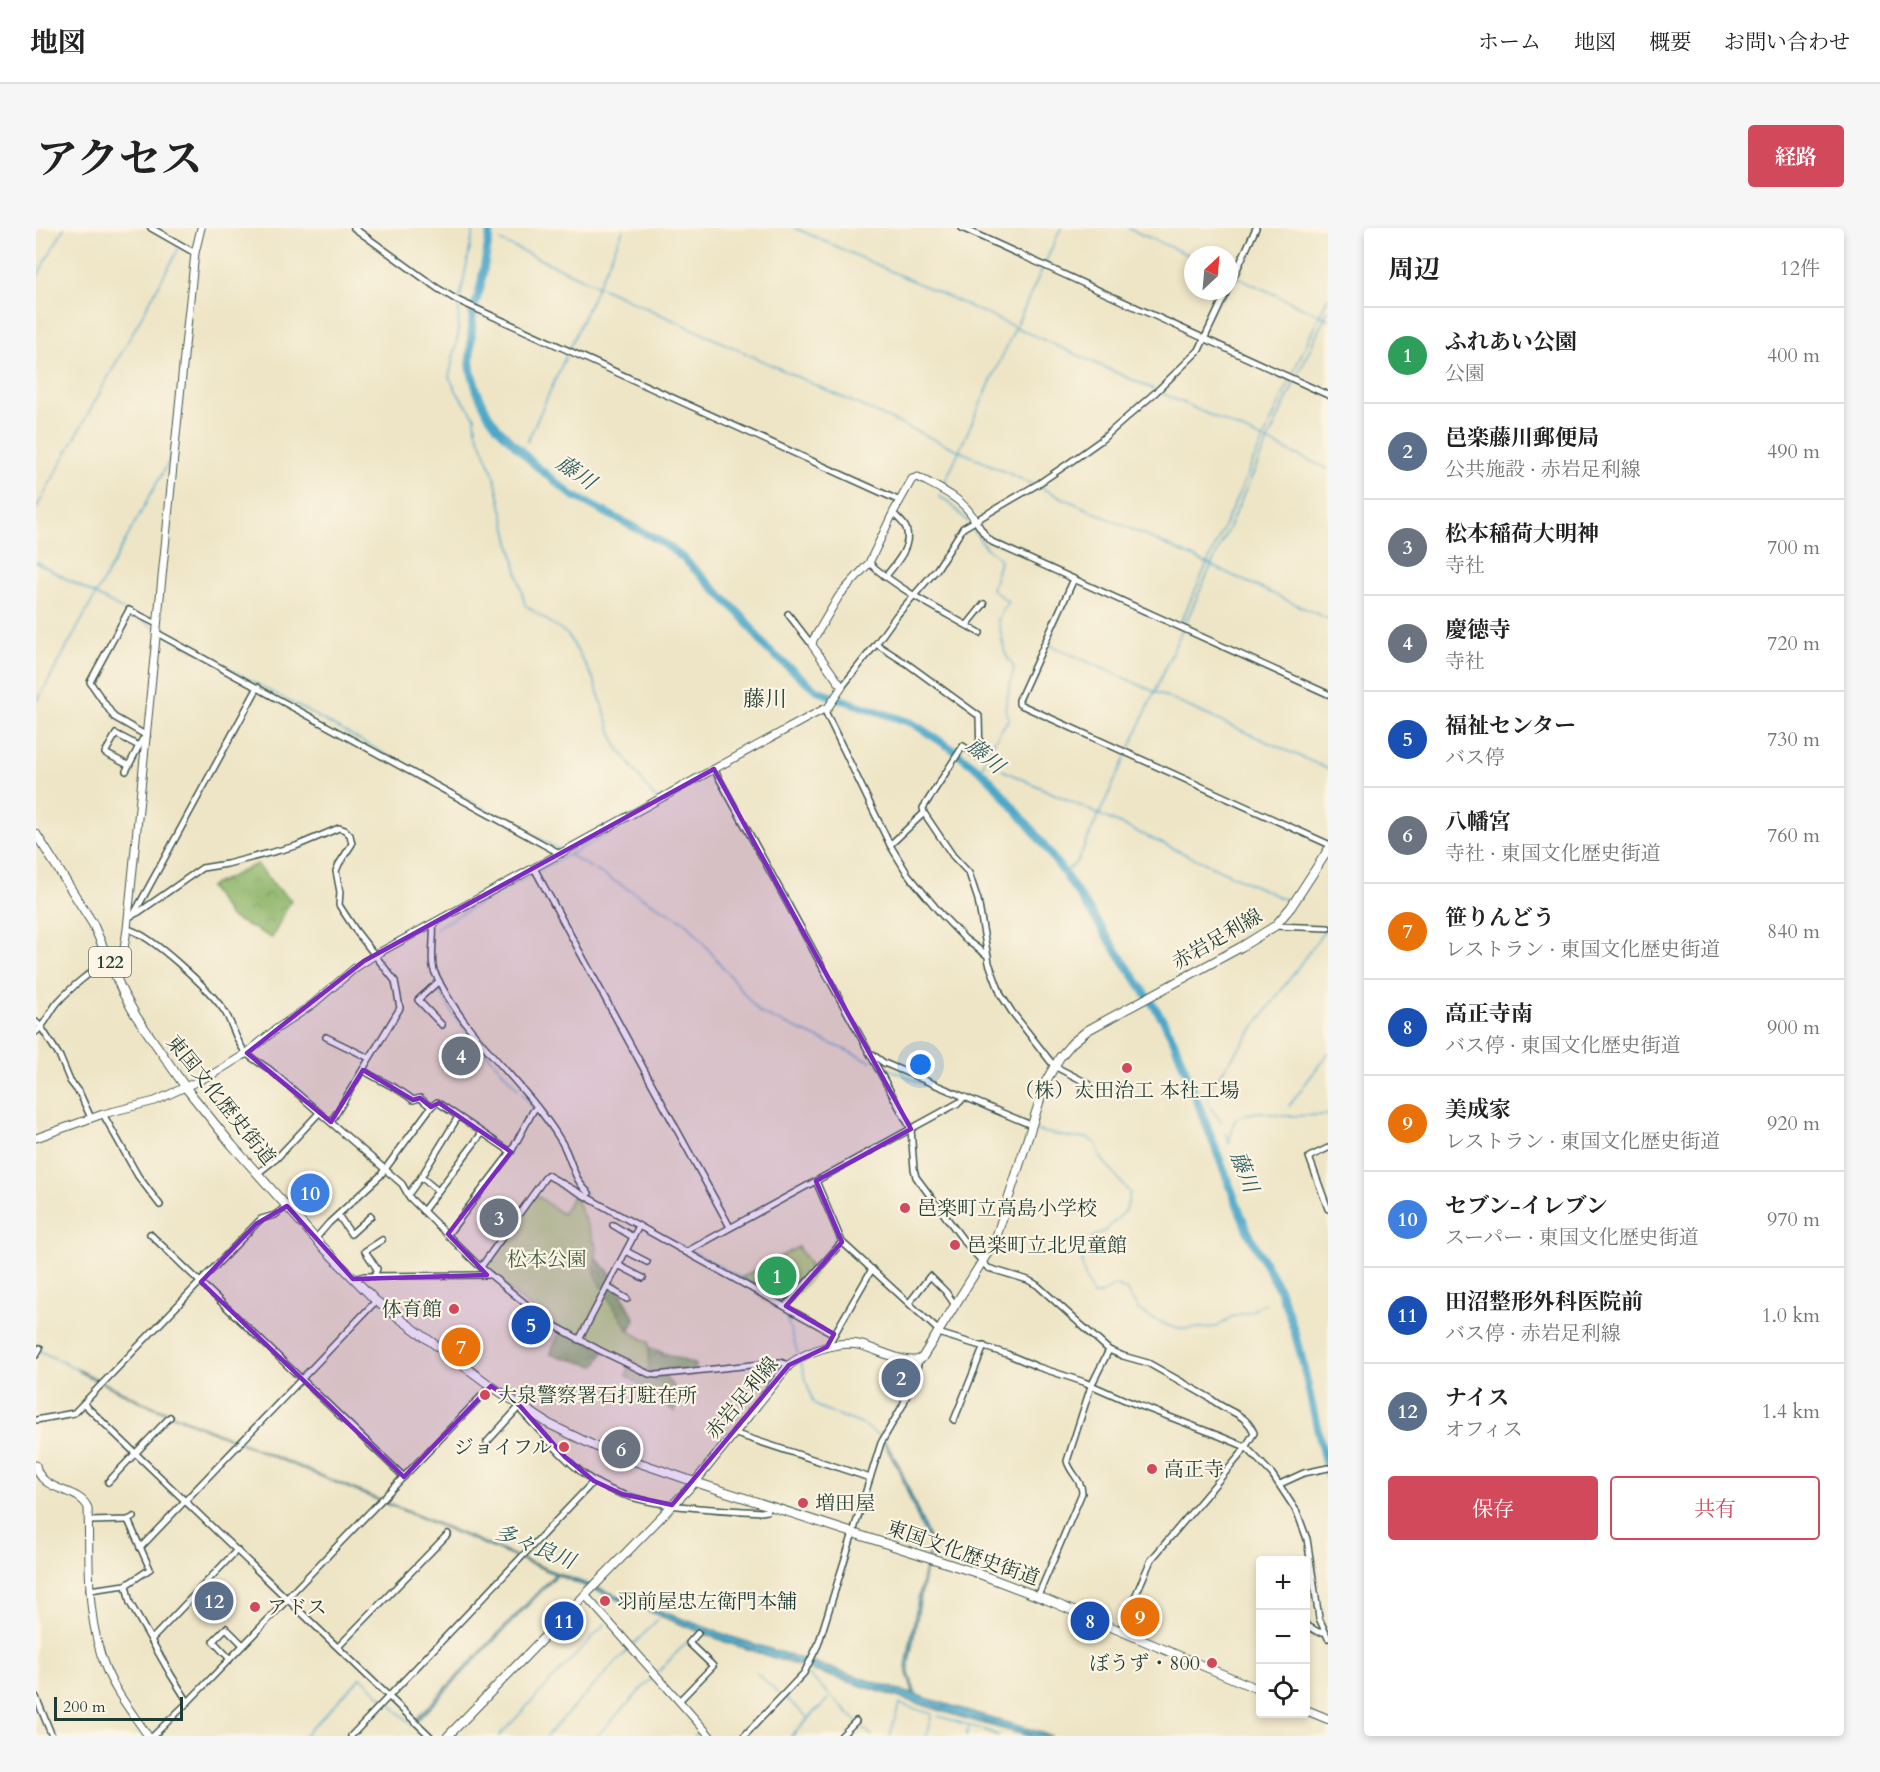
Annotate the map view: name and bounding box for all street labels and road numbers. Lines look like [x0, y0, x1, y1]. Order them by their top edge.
street label: 赤岩足利線 [1167, 902, 1267, 976]
road number: 122 [89, 947, 131, 977]
street label: 東国文化歴史街道 [160, 1029, 282, 1171]
street label: 赤岩足利線 [700, 1351, 784, 1445]
street label: 東国文化歴史街道 [883, 1514, 1043, 1592]

